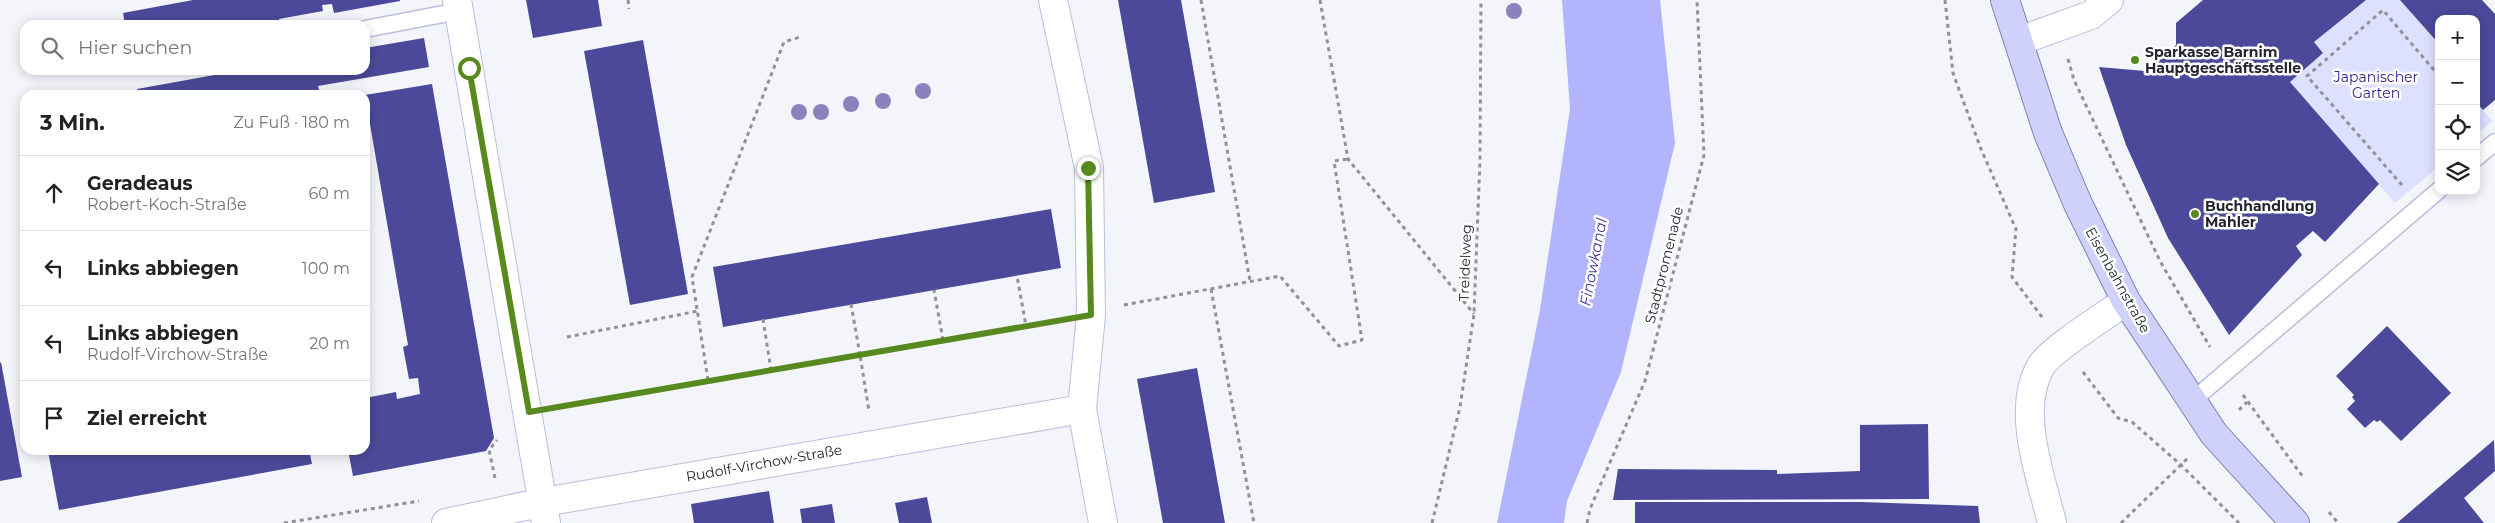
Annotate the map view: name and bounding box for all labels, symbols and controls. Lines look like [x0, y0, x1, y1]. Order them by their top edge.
map controls [2435, 15, 2480, 195]
button: + [2435, 15, 2480, 60]
search box [20, 20, 370, 75]
icon: search [38, 34, 66, 62]
text: Hier suchen [78, 36, 192, 59]
place label: Sparkasse Barnim Hauptgeschäftsstelle [2145, 43, 2301, 77]
marker: Sparkasse Barnim Hauptgeschäftsstelle [2129, 54, 2141, 66]
route start [458, 57, 481, 80]
button: − [2435, 60, 2480, 105]
park label: Japanischer Garten [2333, 68, 2419, 102]
button: locate [2435, 105, 2480, 150]
text: 3 Min. [40, 110, 105, 135]
text: Zu Fuß · 180 m [233, 113, 350, 132]
button: layers [2435, 150, 2480, 195]
route end [1077, 157, 1100, 180]
text: Geradeaus [87, 172, 193, 195]
icon: ahead [40, 179, 68, 207]
text: 60 m [308, 184, 350, 203]
text: Robert-Koch-Straße [87, 195, 247, 214]
place label: Buchhandlung Mahler [2205, 197, 2314, 231]
street label: Stadtpromenade [1641, 205, 1687, 325]
marker: Buchhandlung Mahler [2189, 208, 2201, 220]
water label: Finowkanal [1575, 216, 1611, 308]
street label: Treidelweg [1455, 224, 1475, 302]
street label: Eisenbahnstraße [2081, 224, 2155, 336]
icon: left [40, 254, 68, 282]
text: Links abbiegen [87, 257, 239, 280]
text: 100 m [302, 259, 350, 278]
text: Links abbiegen [87, 322, 239, 345]
icon: left [40, 329, 68, 357]
text: 20 m [309, 334, 350, 353]
text: Rudolf-Virchow-Straße [87, 345, 268, 364]
icon: arrive [40, 404, 68, 432]
text: Ziel erreicht [87, 407, 207, 430]
street label: Rudolf-Virchow-Straße [684, 440, 844, 486]

